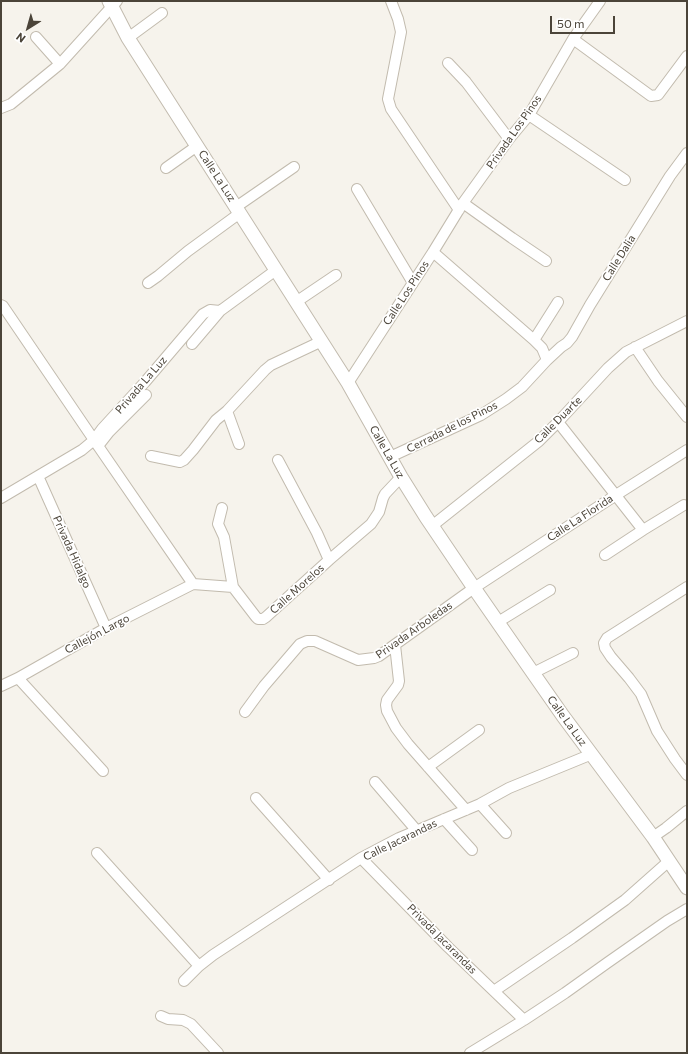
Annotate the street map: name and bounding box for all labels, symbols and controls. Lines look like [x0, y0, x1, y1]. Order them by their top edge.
north arrow [8, 8, 48, 48]
scale bar [552, 8, 617, 34]
text: 50 m [557, 16, 585, 30]
text: N [13, 30, 28, 46]
street label: Privada Los Pinos [484, 93, 544, 171]
street label: Calle La Luz [195, 148, 239, 204]
street label: Calle Dalia [600, 232, 638, 284]
street label: Calle Los Pinos [380, 258, 432, 328]
street label: Privada La Luz [113, 354, 169, 416]
street label: Calle Duarte [532, 394, 584, 446]
street label: Cerrada de los Pinos [404, 398, 500, 456]
street label: Calle La Luz [367, 423, 407, 481]
street label: Calle La Florida [545, 492, 615, 544]
street label: Privada Hidalgo [50, 514, 94, 590]
street label: Calle Morelos [267, 561, 327, 617]
street label: Privada Arboledas [373, 599, 455, 661]
street label: Callejón Largo [62, 611, 132, 657]
street label: Calle La Luz [544, 693, 590, 749]
street label: Calle Jacarandas [361, 816, 439, 864]
street label: Privada Jacarandas [404, 901, 480, 977]

